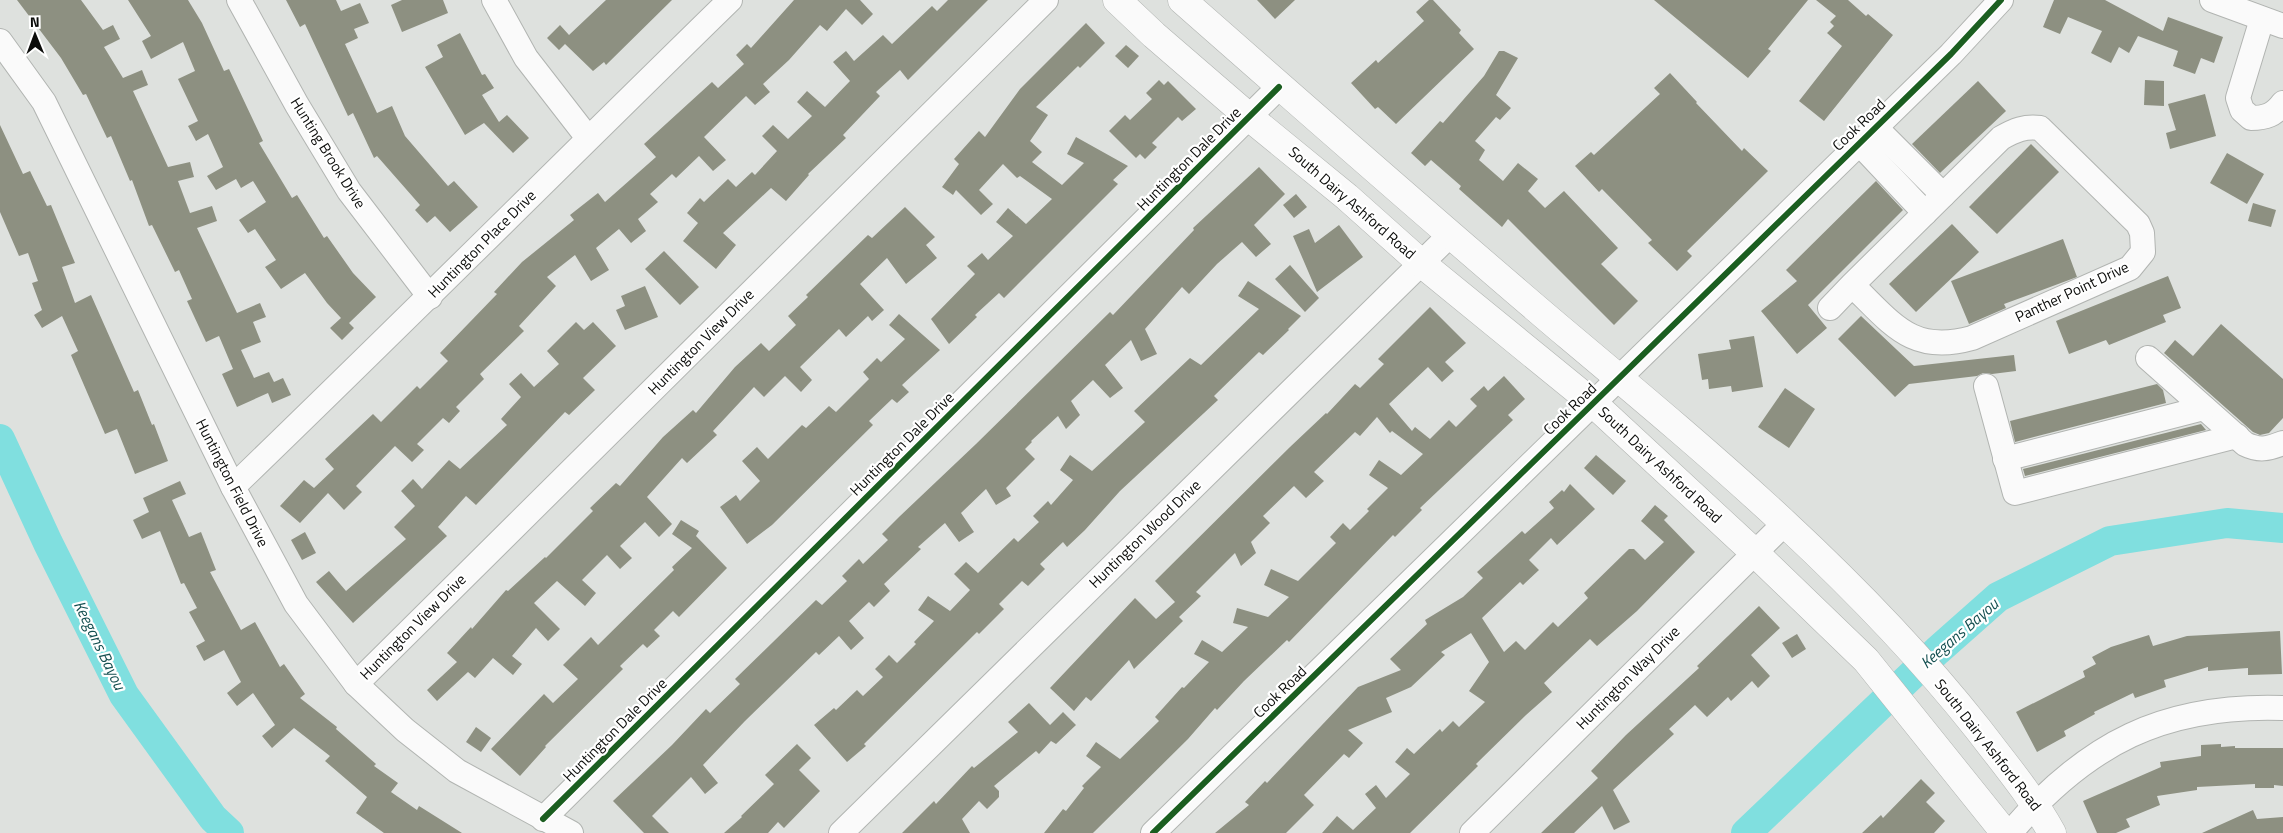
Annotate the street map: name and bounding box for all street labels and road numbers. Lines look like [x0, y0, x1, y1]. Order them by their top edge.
street label: Hunting Brook Drive [285, 93, 372, 213]
street label: Cook Road [1827, 93, 1891, 156]
street label: Huntington Dale Drive [1131, 101, 1246, 216]
street label: South Dairy Ashford Road [1284, 141, 1421, 265]
street label: Huntington Place Drive [422, 184, 541, 303]
street label: Panther Point Drive [2011, 255, 2132, 328]
street label: Huntington View Drive [642, 283, 759, 400]
street label: Cook Road [1538, 377, 1602, 440]
street label: Huntington Dale Drive [844, 386, 959, 501]
street label: South Dairy Ashford Road [1593, 401, 1728, 528]
street label: Huntington Field Drive [190, 415, 275, 551]
street label: Huntington Wood Drive [1083, 474, 1206, 593]
street label: Huntington View Drive [354, 568, 471, 685]
street label: Huntington Way Drive [1570, 620, 1685, 735]
street label: Cook Road [1248, 660, 1312, 723]
street label: Huntington Dale Drive [557, 672, 672, 787]
street label: South Dairy Ashford Road [1929, 674, 2047, 816]

